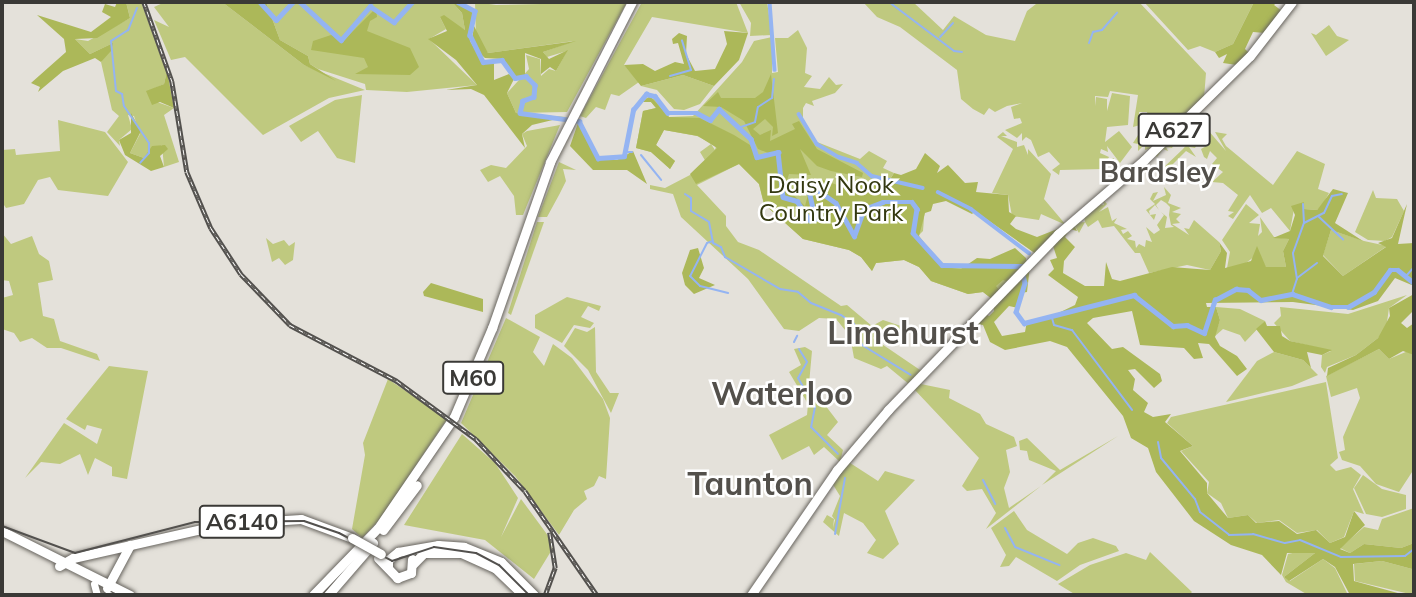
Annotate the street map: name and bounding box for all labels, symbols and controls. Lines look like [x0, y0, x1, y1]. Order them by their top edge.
road number: A627 [1137, 111, 1211, 150]
district label: Bardsley [1100, 155, 1216, 189]
park label: Daisy Nook Country Park [759, 171, 903, 227]
district label: Limehurst [827, 313, 979, 351]
road number: M60 [442, 358, 504, 398]
district label: Waterloo [711, 374, 853, 412]
district label: Taunton [687, 464, 813, 502]
road number: A6140 [198, 502, 286, 542]

